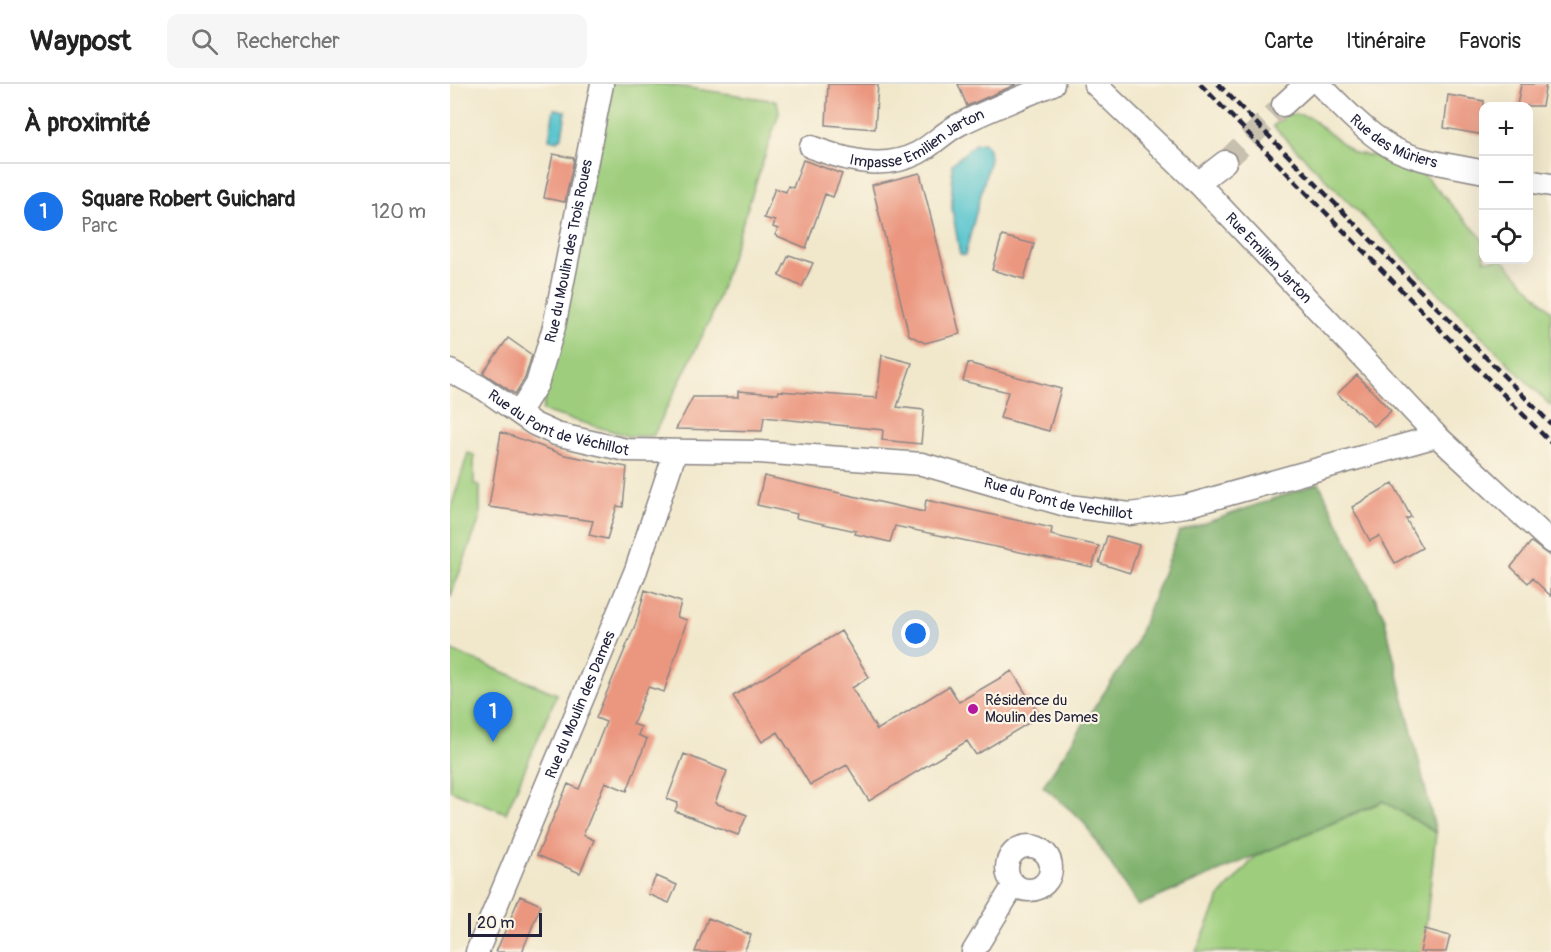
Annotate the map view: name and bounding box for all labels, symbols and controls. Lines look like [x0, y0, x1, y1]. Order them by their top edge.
search box [167, 14, 587, 68]
text: Waypost [30, 24, 131, 59]
icon: search [188, 25, 221, 58]
text: Rechercher [236, 27, 340, 55]
text: Carte [1264, 28, 1313, 55]
text: Itinéraire [1346, 28, 1426, 55]
text: Favoris [1459, 28, 1521, 55]
map controls [1479, 102, 1533, 264]
button: + [1479, 102, 1533, 156]
street label: Impasse Emilien Jarton [848, 105, 987, 172]
text: À proximité [24, 107, 151, 139]
street label: Rue des Mûriers [1346, 111, 1439, 173]
button: − [1479, 156, 1533, 210]
street label: Rue du Moulin des Trois Roues [541, 158, 597, 345]
text: Square Robert Guichard [81, 185, 296, 213]
text: 1 [40, 199, 47, 224]
text: 120 m [371, 199, 426, 224]
street label: Rue Emilien Jarton [1221, 209, 1316, 308]
button: locate [1479, 210, 1533, 264]
text: Parc [81, 213, 118, 238]
street label: Rue du Pont de Véchillot [484, 386, 632, 461]
street label: Rue du Pont de Vechillot [982, 473, 1135, 524]
your location [901, 619, 930, 648]
street label: Rue du Moulin des Dames [541, 628, 620, 781]
place label: Résidence du Moulin des Dames [985, 691, 1098, 727]
pin: 1 [474, 692, 513, 742]
marker: Résidence du Moulin des Dames [966, 702, 980, 716]
scale bar [468, 910, 542, 938]
text: 20 m [477, 913, 515, 933]

